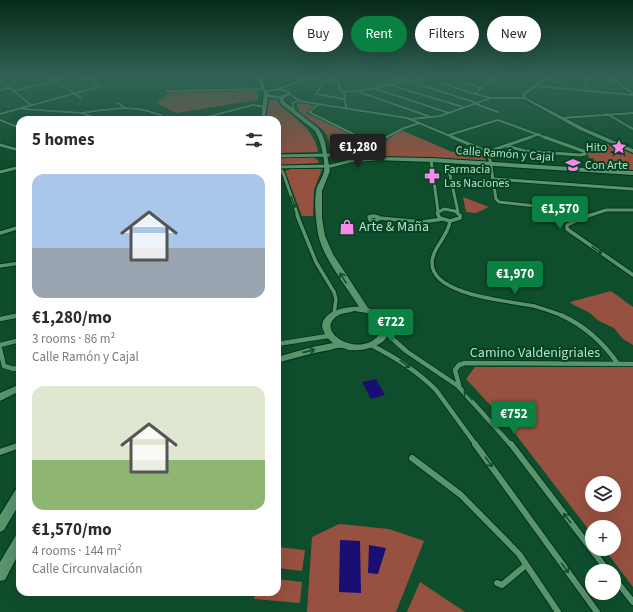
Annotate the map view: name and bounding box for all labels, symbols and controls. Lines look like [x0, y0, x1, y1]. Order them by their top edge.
chip: Buy [293, 16, 343, 52]
chip: Rent [351, 16, 407, 52]
chip: Filters [415, 16, 479, 52]
chip: New [487, 16, 541, 52]
text: 5 homes [32, 128, 94, 152]
icon: filters [243, 129, 265, 151]
pin: €1,280 [325, 134, 391, 168]
text: €1,280 [339, 138, 377, 156]
place icon: Hito [610, 138, 628, 156]
place label: Hito [586, 139, 607, 156]
street label: Calle Ramón y Cajal [455, 142, 555, 166]
school or university icon: Con Arte [564, 156, 582, 174]
place label: Con Arte [585, 157, 628, 174]
place label: Farmacia Las Naciones [444, 161, 510, 192]
pharmacy icon: Farmacia Las Naciones [423, 167, 441, 185]
one-way arrow [290, 196, 297, 209]
pin: €1,570 [527, 196, 593, 230]
icon: home [113, 200, 185, 272]
text: €1,570 [541, 200, 579, 218]
place label: Arte & Maña [359, 217, 429, 237]
shop icon: Arte & Maña [338, 218, 356, 236]
one-way arrow [591, 246, 602, 254]
pin: €1,970 [482, 261, 548, 295]
text: €1,970 [496, 265, 534, 283]
one-way arrow [339, 272, 347, 284]
text: €1,280/mo [32, 306, 112, 330]
pin: €722 [367, 309, 415, 343]
text: €722 [377, 313, 405, 331]
text: 3 rooms · 86 m² [32, 330, 115, 348]
street label: Camino Valdenigriales [470, 343, 600, 363]
one-way arrow [302, 346, 315, 354]
text: Calle Ramón y Cajal [32, 348, 139, 366]
one-way arrow [399, 360, 410, 368]
one-way arrow [463, 390, 472, 400]
pin: €752 [490, 401, 538, 435]
text: €752 [500, 405, 528, 423]
icon: home [113, 412, 185, 484]
one-way arrow [485, 457, 493, 468]
map controls [585, 476, 621, 600]
button: layers [585, 476, 621, 512]
one-way arrow [563, 513, 571, 524]
text: €1,570/mo [32, 518, 112, 542]
button: + [585, 520, 621, 556]
text: 4 rooms · 144 m² [32, 542, 122, 560]
text: Calle Circunvalación [32, 560, 142, 578]
one-way arrow [561, 562, 569, 573]
button: − [585, 564, 621, 600]

